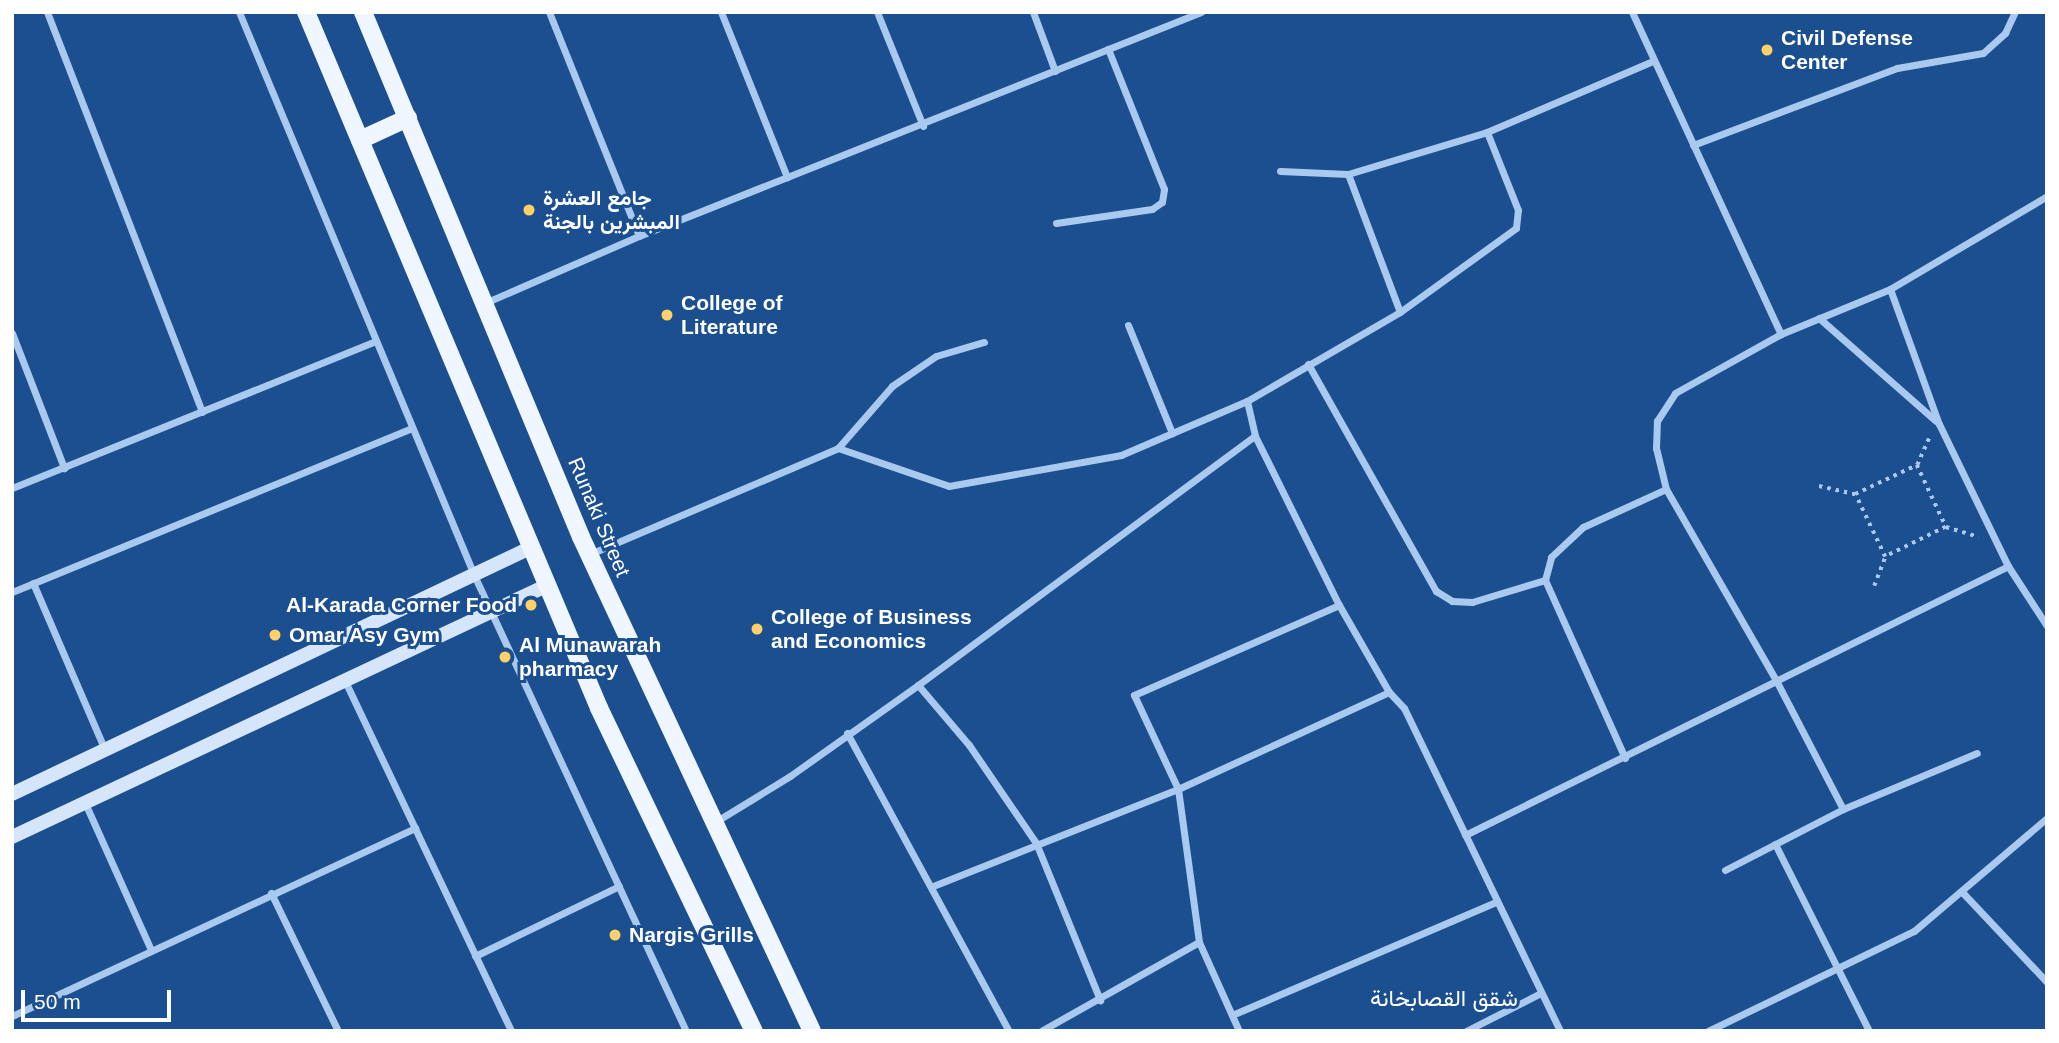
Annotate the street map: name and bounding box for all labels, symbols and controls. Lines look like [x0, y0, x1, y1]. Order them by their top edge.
place label: Civil Defense Center [1781, 25, 1913, 75]
marker: Civil Defense Center [1759, 42, 1775, 58]
place label: جامع العشرة المبشرين بالجنة [543, 185, 680, 235]
marker: جامع العشرة المبشرين بالجنة [521, 202, 537, 218]
place label: College of Literature [681, 290, 783, 340]
marker: College of Literature [659, 307, 675, 323]
street label: Runaki Street [563, 454, 635, 580]
place label: Al-Karada Corner Food [286, 592, 517, 618]
marker: Al-Karada Corner Food [523, 597, 539, 613]
place label: College of Business and Economics [771, 604, 972, 654]
marker: College of Business and Economics [749, 621, 765, 637]
place label: Omar Asy Gym [289, 622, 441, 648]
marker: Omar Asy Gym [267, 627, 283, 643]
place label: Al Munawarah pharmacy [519, 632, 661, 682]
marker: Al Munawarah pharmacy [497, 649, 513, 665]
place label: Nargis Grills [629, 922, 754, 948]
marker: Nargis Grills [607, 927, 623, 943]
scale bar [24, 976, 175, 1020]
district label: شقق القصابخانة [1370, 984, 1518, 1012]
text: 50 m [34, 990, 81, 1013]

